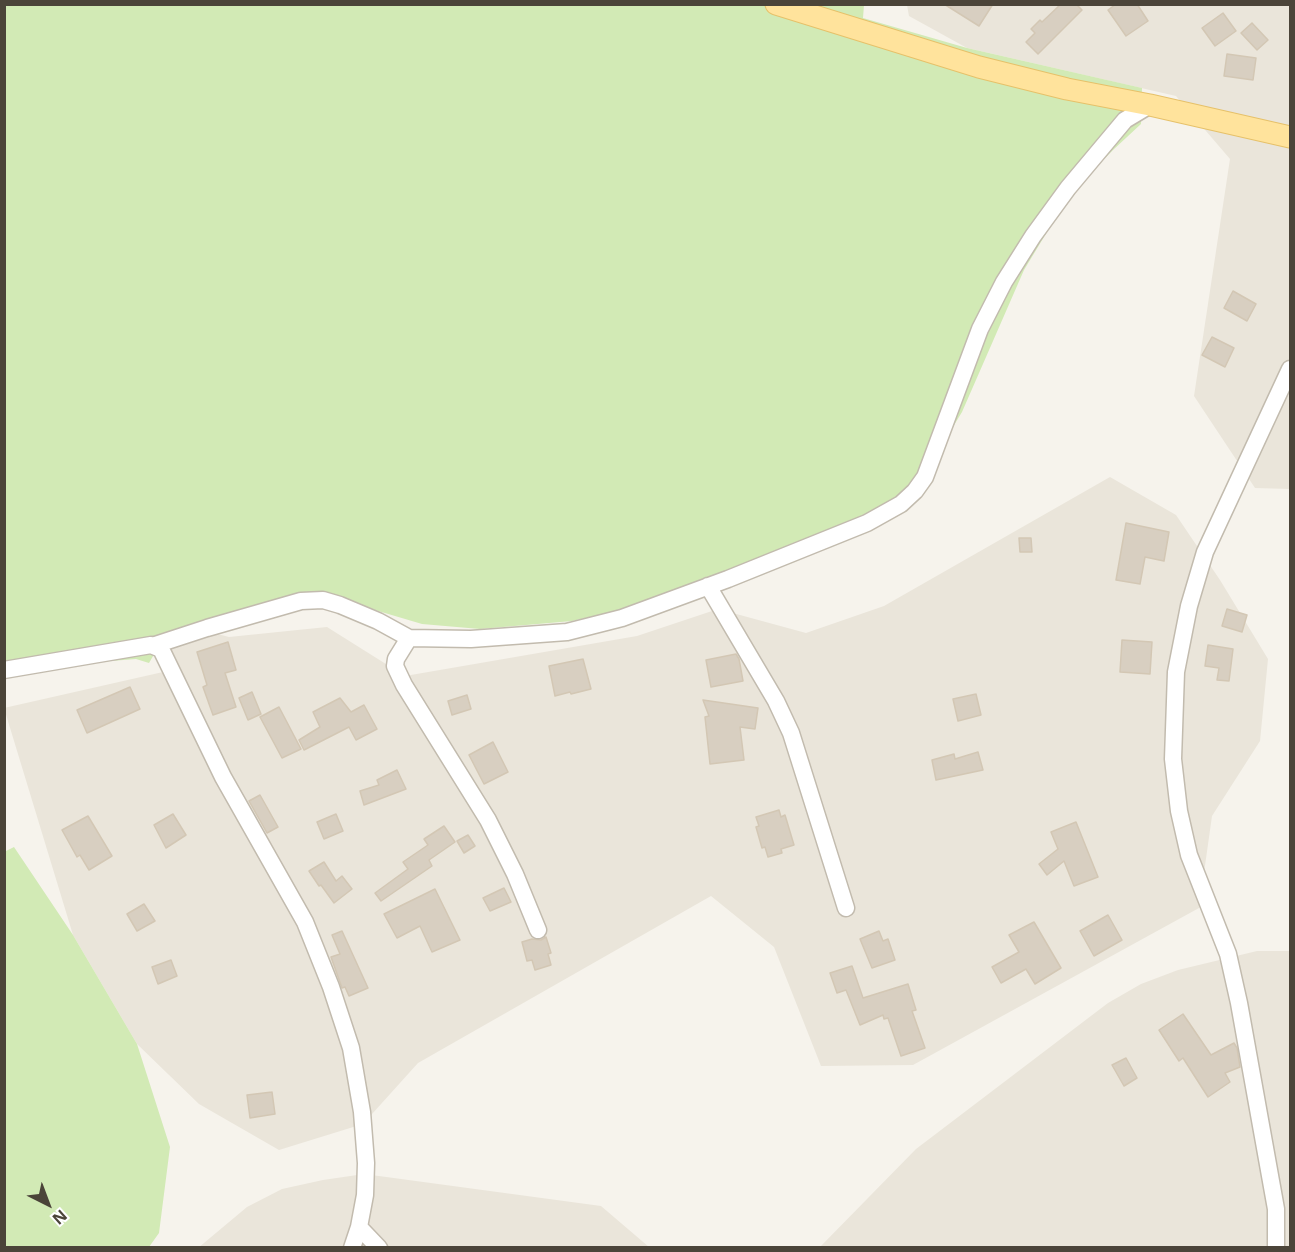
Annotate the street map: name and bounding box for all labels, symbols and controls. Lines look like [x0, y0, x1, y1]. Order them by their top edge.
north arrow [18, 1174, 78, 1234]
text: N [48, 1205, 72, 1230]

